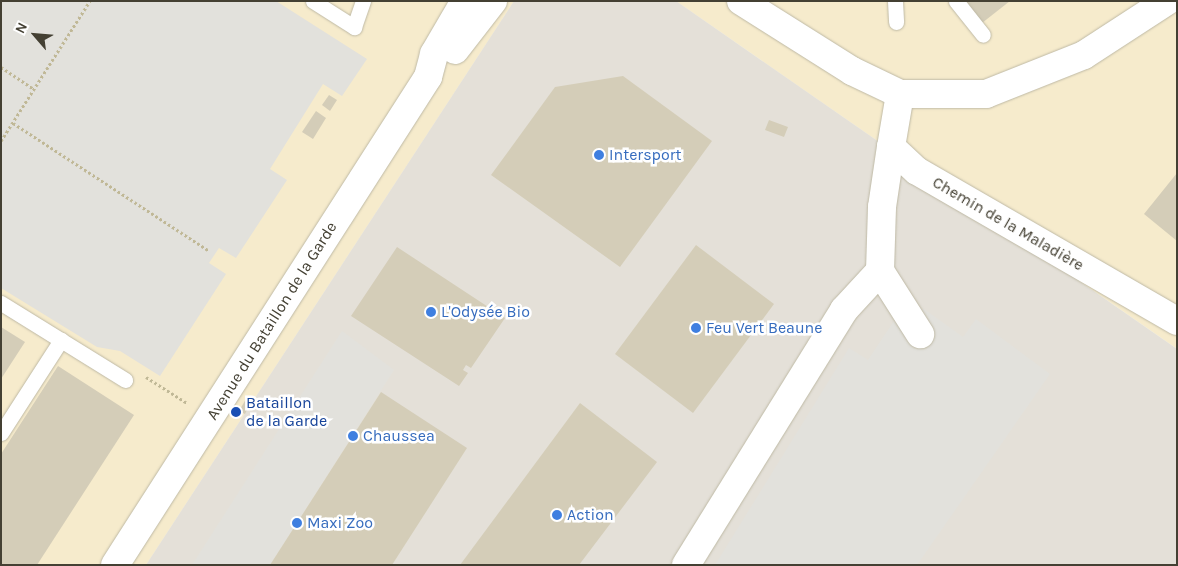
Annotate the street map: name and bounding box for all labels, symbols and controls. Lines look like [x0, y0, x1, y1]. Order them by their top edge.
north arrow [10, 10, 60, 60]
text: N [11, 20, 31, 36]
place label: Intersport [609, 145, 681, 165]
marker: Intersport [593, 149, 605, 161]
street label: Chemin de la Maladière [929, 173, 1087, 275]
street label: Avenue du Bataillon de la Garde [203, 218, 341, 424]
place label: L'Odysée Bio [441, 302, 530, 322]
marker: L'Odysée Bio [425, 306, 437, 318]
place label: Feu Vert Beaune [706, 318, 822, 338]
marker: Feu Vert Beaune [690, 322, 702, 334]
place label: Bataillon de la Garde [246, 393, 327, 431]
marker: Bataillon de la Garde [230, 406, 242, 418]
place label: Chaussea [363, 426, 435, 446]
marker: Chaussea [347, 430, 359, 442]
place label: Action [567, 505, 614, 525]
marker: Action [551, 509, 563, 521]
place label: Maxi Zoo [307, 513, 373, 533]
marker: Maxi Zoo [291, 517, 303, 529]

